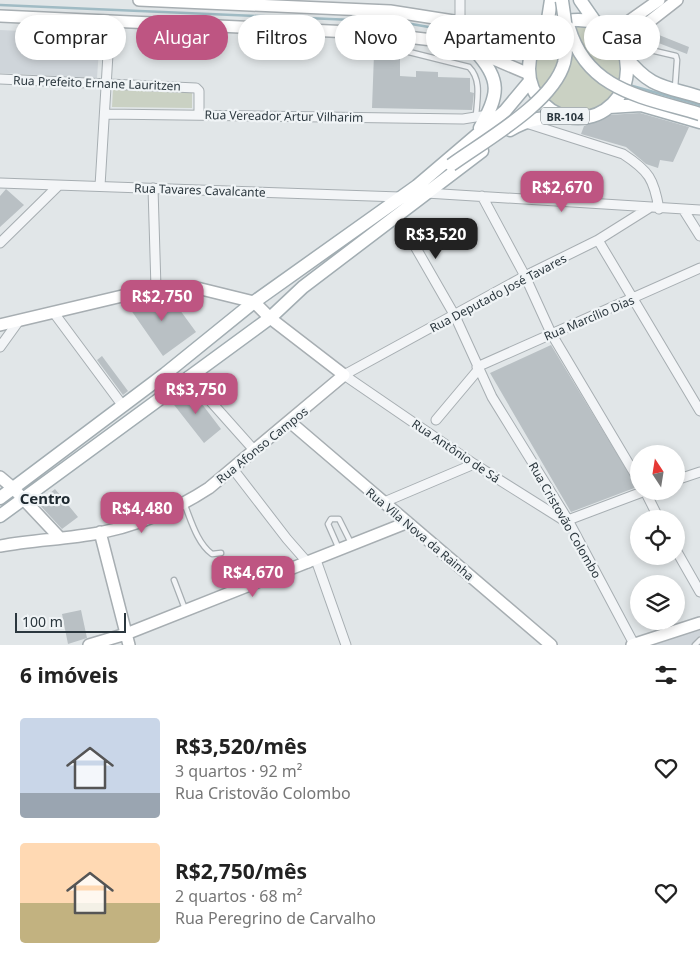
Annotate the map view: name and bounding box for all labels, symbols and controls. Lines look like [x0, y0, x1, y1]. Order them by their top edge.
chip: Comprar [15, 15, 126, 60]
chip: Alugar [136, 15, 228, 60]
chip: Filtros [238, 15, 325, 60]
chip: Novo [335, 15, 416, 60]
chip: Apartamento [426, 15, 574, 60]
chip: Casa [584, 15, 660, 60]
street label: Rua Prefeito Ernane Lauritzen [13, 72, 181, 94]
street label: Rua Vereador Artur Vilharim [205, 106, 363, 126]
road number: BR-104 [541, 108, 589, 124]
pin: R$2,670 [516, 170, 608, 213]
text: R$2,670 [532, 176, 592, 198]
street label: Rua Tavares Cavalcante [134, 179, 266, 201]
pin: R$3,520 [390, 218, 482, 260]
text: R$3,520 [406, 223, 466, 245]
street label: Rua Deputado José Tavares [427, 250, 570, 336]
pin: R$2,750 [116, 280, 208, 322]
text: R$2,750 [132, 285, 192, 307]
street label: Rua Marcílio Dias [541, 291, 637, 345]
pin: R$3,750 [150, 372, 242, 415]
text: R$3,750 [166, 378, 226, 400]
street label: Rua Afonso Campos [213, 403, 312, 487]
street label: Rua Antônio de Sá [409, 415, 503, 487]
north arrow [630, 445, 685, 500]
map controls [630, 445, 685, 630]
street label: Rua Cristovão Colombo [525, 459, 605, 581]
street label: Rua Vila Nova da Rainha [362, 484, 478, 584]
district label: Centro [20, 488, 70, 508]
pin: R$4,480 [96, 492, 188, 534]
text: R$4,480 [112, 497, 172, 519]
button: locate [630, 510, 685, 565]
pin: R$4,670 [207, 556, 299, 598]
text: R$4,670 [223, 561, 283, 583]
button: layers [630, 575, 685, 630]
scale bar [15, 610, 126, 633]
text: 100 m [22, 612, 63, 631]
text: 6 imóveis [20, 661, 118, 689]
icon: filters [652, 661, 680, 689]
text: R$3,520/mês [175, 732, 307, 760]
icon: home [60, 738, 120, 798]
icon: heart [652, 754, 680, 782]
text: 3 quartos · 92 m² [175, 760, 302, 782]
text: Rua Cristovão Colombo [175, 782, 351, 804]
text: R$2,750/mês [175, 857, 307, 885]
icon: home [60, 863, 120, 923]
icon: heart [652, 879, 680, 907]
text: 2 quartos · 68 m² [175, 885, 302, 907]
text: Rua Peregrino de Carvalho [175, 907, 376, 929]

